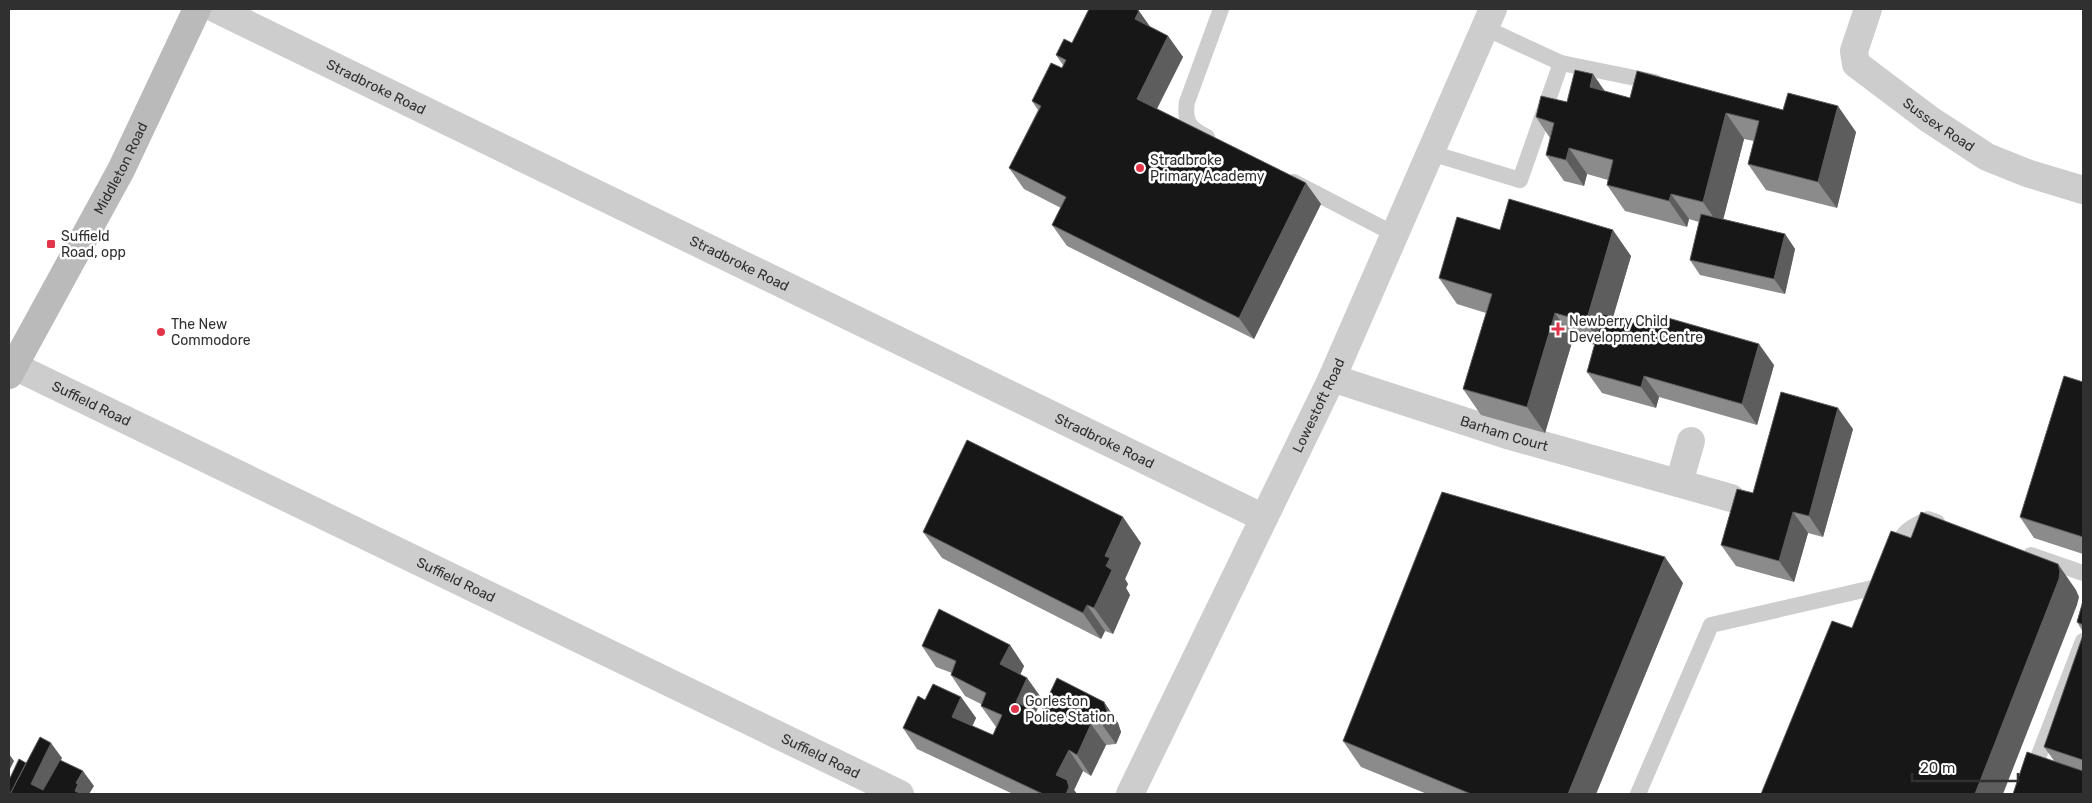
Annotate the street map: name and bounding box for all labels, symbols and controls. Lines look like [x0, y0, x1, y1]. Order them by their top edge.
street label: Stradbroke Road [324, 55, 429, 118]
street label: Sussex Road [1900, 94, 1978, 155]
street label: Middleton Road [90, 119, 151, 217]
place label: Stradbroke Primary Academy [1150, 152, 1265, 185]
marker: Stradbroke Primary Academy [1134, 162, 1146, 174]
place label: Suffield Road, opp [61, 228, 126, 261]
street label: Stradbroke Road [687, 232, 792, 295]
marker: Suffield Road, opp [45, 238, 57, 250]
place label: Newberry Child Development Centre [1569, 313, 1703, 346]
place label: The New Commodore [171, 316, 251, 349]
marker: Newberry Child Development Centre [1551, 322, 1565, 336]
marker: The New Commodore [155, 326, 167, 338]
street label: Lowestoft Road [1289, 356, 1348, 455]
street label: Suffield Road [49, 377, 134, 430]
street label: Stradbroke Road [1052, 409, 1157, 472]
street label: Barham Court [1458, 412, 1551, 455]
street label: Suffield Road [414, 553, 498, 606]
place label: Gorleston Police Station [1025, 693, 1115, 726]
marker: Gorleston Police Station [1009, 703, 1021, 715]
street label: Suffield Road [779, 730, 863, 782]
scale bar [1912, 750, 2018, 782]
text: 20 m [1920, 759, 1955, 777]

